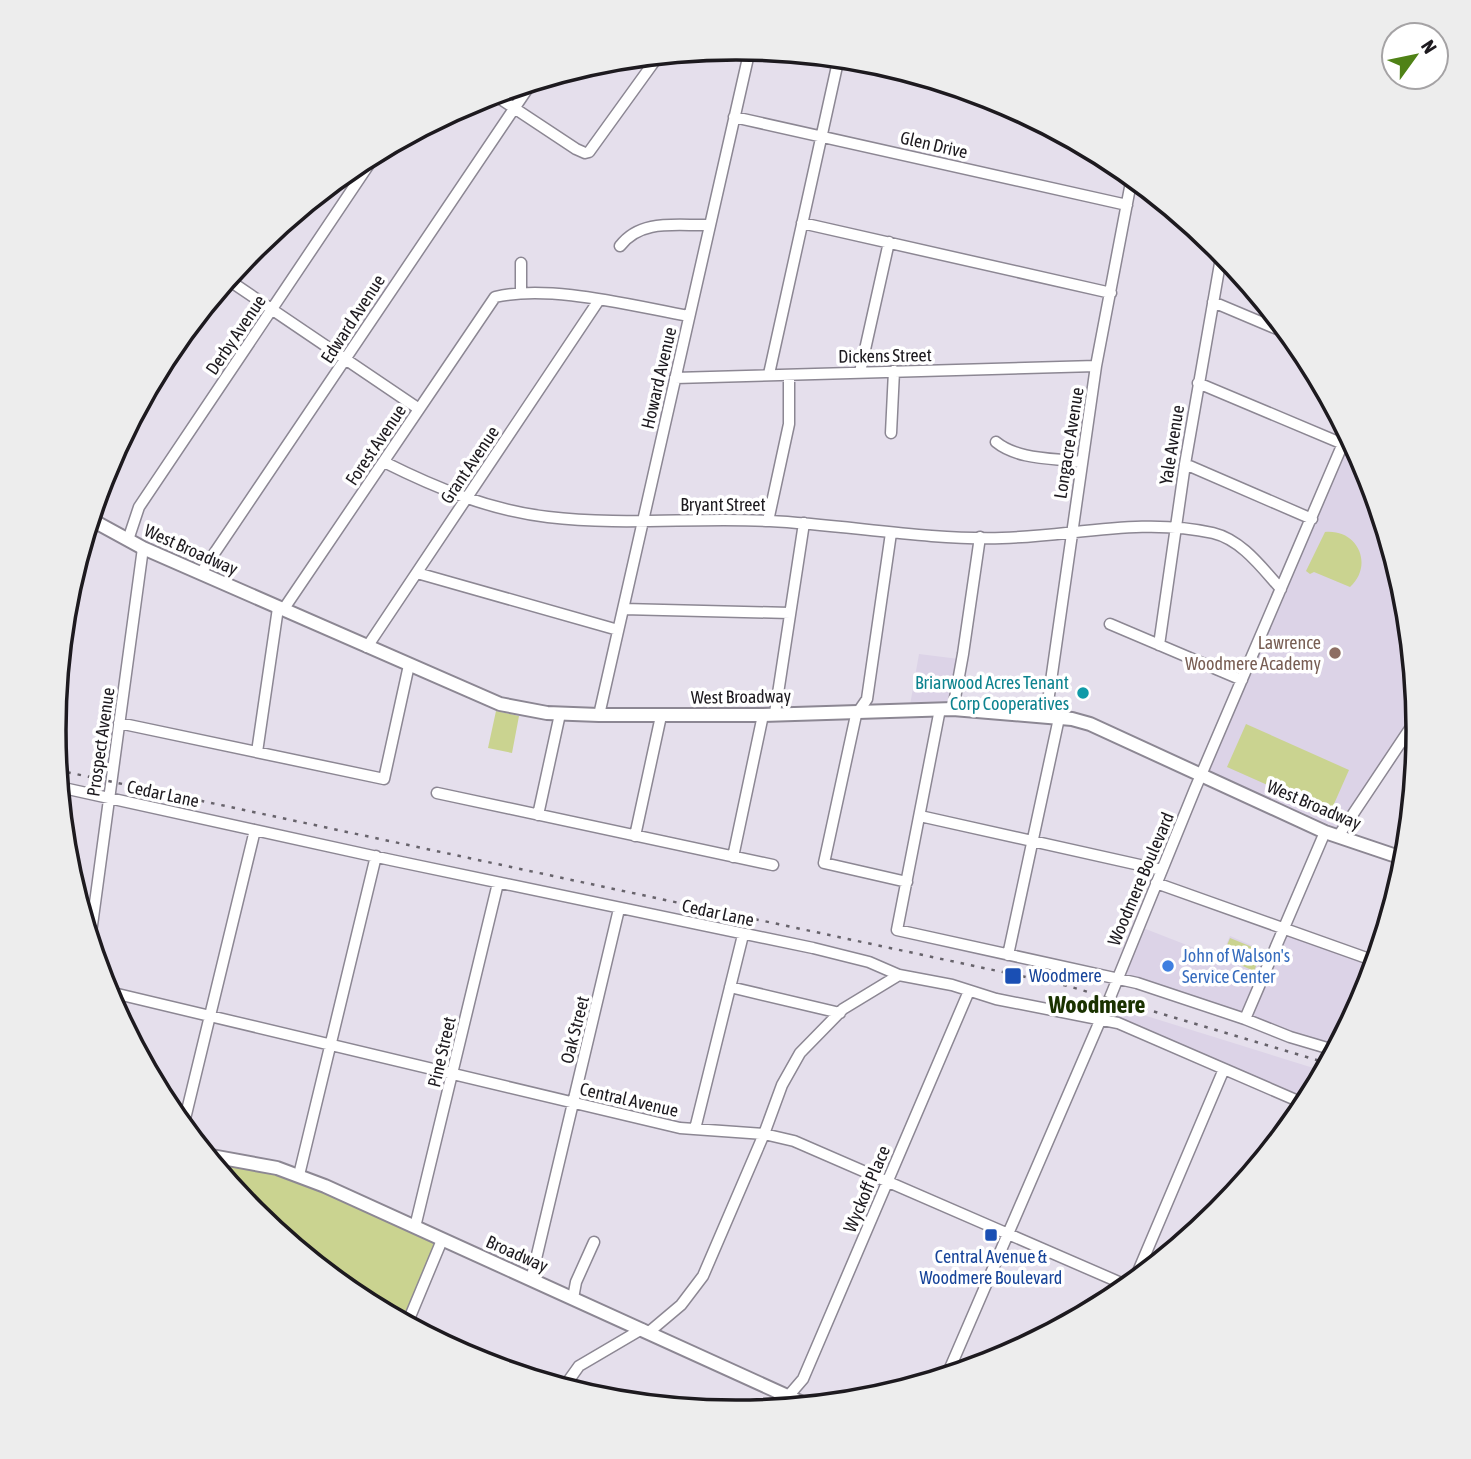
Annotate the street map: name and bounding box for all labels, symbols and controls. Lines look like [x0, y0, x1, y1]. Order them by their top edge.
north arrow [1380, 21, 1450, 91]
text: N [1417, 36, 1442, 57]
street label: Glen Drive [898, 127, 970, 162]
street label: Edward Avenue [316, 271, 389, 367]
street label: Derby Avenue [201, 291, 270, 379]
street label: Howard Avenue [637, 325, 680, 431]
street label: Dickens Street [838, 344, 932, 367]
street label: Longacre Avenue [1049, 386, 1088, 500]
street label: Forest Avenue [341, 400, 410, 489]
street label: Yale Avenue [1155, 404, 1188, 486]
street label: Grant Avenue [436, 422, 503, 508]
street label: Bryant Street [680, 494, 766, 515]
street label: West Broadway [141, 520, 241, 580]
place label: Lawrence Woodmere Academy [1185, 632, 1321, 674]
marker: Lawrence Woodmere Academy [1327, 645, 1343, 661]
place label: Briarwood Acres Tenant Corp Cooperatives [915, 672, 1069, 714]
street label: West Broadway [691, 685, 791, 708]
marker: Briarwood Acres Tenant Corp Cooperatives [1075, 685, 1091, 701]
street label: Prospect Avenue [82, 686, 119, 798]
street label: West Broadway [1264, 775, 1364, 834]
street label: Cedar Lane [125, 776, 201, 811]
street label: Woodmere Boulevard [1103, 809, 1178, 949]
street label: Cedar Lane [680, 895, 756, 930]
place label: John of Walson's Service Center [1182, 945, 1290, 987]
marker: John of Walson's Service Center [1160, 958, 1176, 974]
place label: Woodmere [1029, 965, 1102, 986]
marker: Woodmere [1003, 966, 1023, 986]
district label: Woodmere [1048, 991, 1145, 1018]
street label: Oak Street [556, 994, 593, 1066]
street label: Pine Street [423, 1015, 460, 1089]
street label: Central Avenue [578, 1078, 680, 1121]
street label: Wyckoff Place [839, 1142, 894, 1235]
marker: Central Avenue & Woodmere Boulevard [983, 1227, 999, 1243]
street label: Broadway [483, 1231, 551, 1276]
place label: Central Avenue & Woodmere Boulevard [920, 1246, 1062, 1288]

